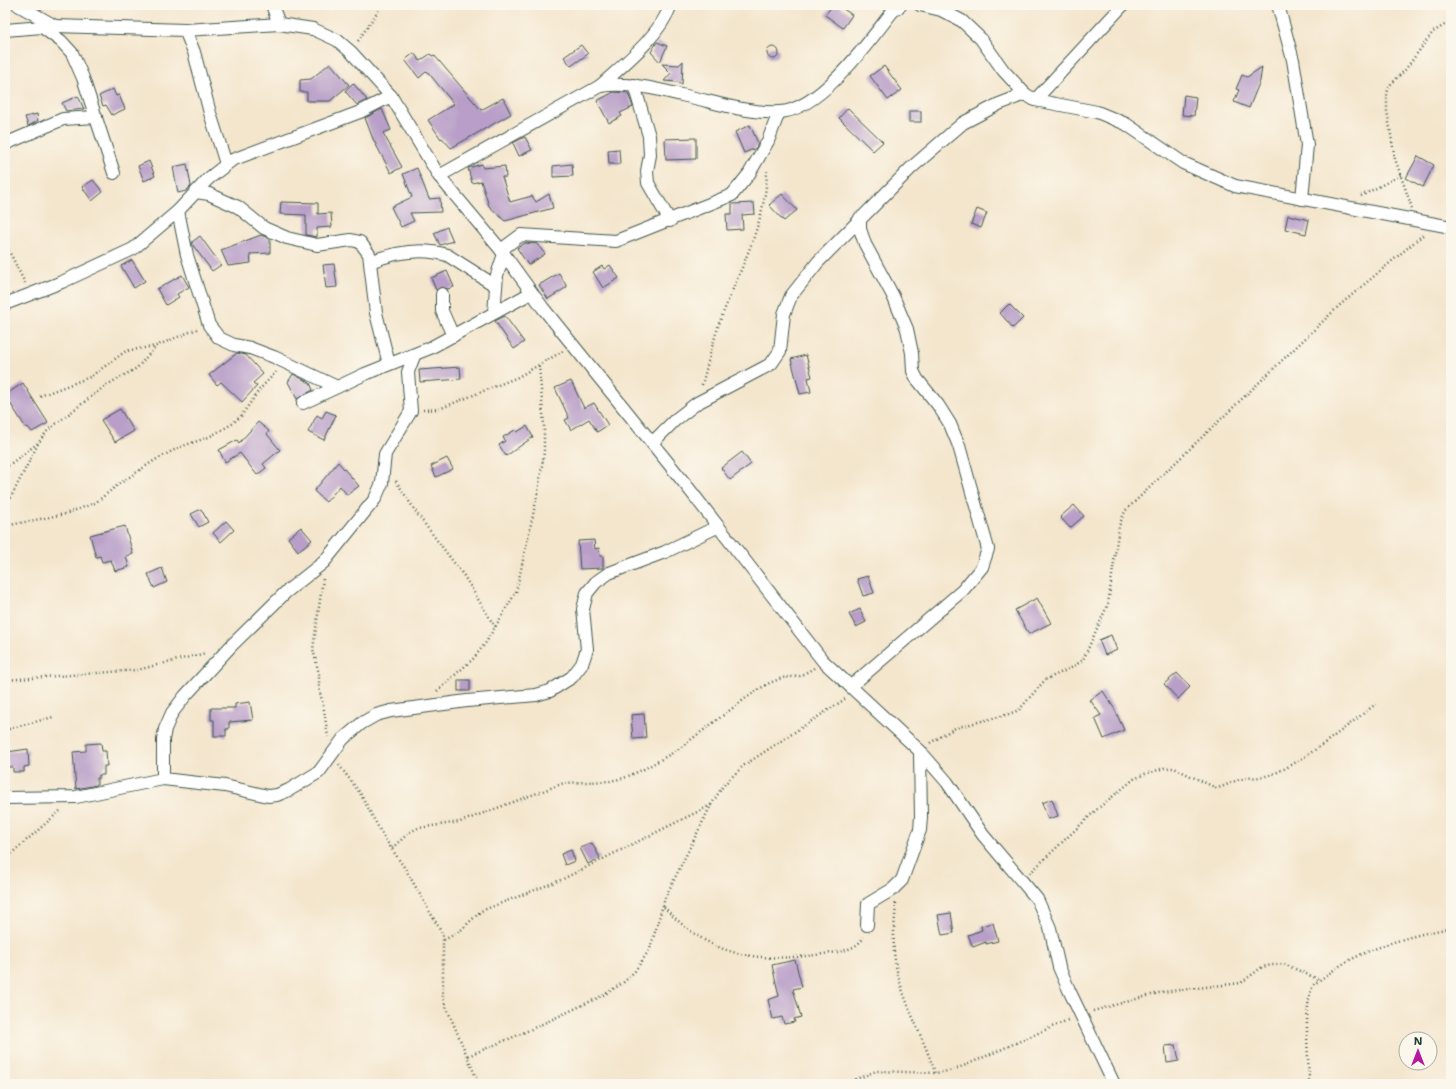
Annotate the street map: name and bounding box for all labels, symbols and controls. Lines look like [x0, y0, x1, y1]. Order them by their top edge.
north arrow [1398, 1031, 1438, 1071]
text: N [1414, 1034, 1423, 1049]

